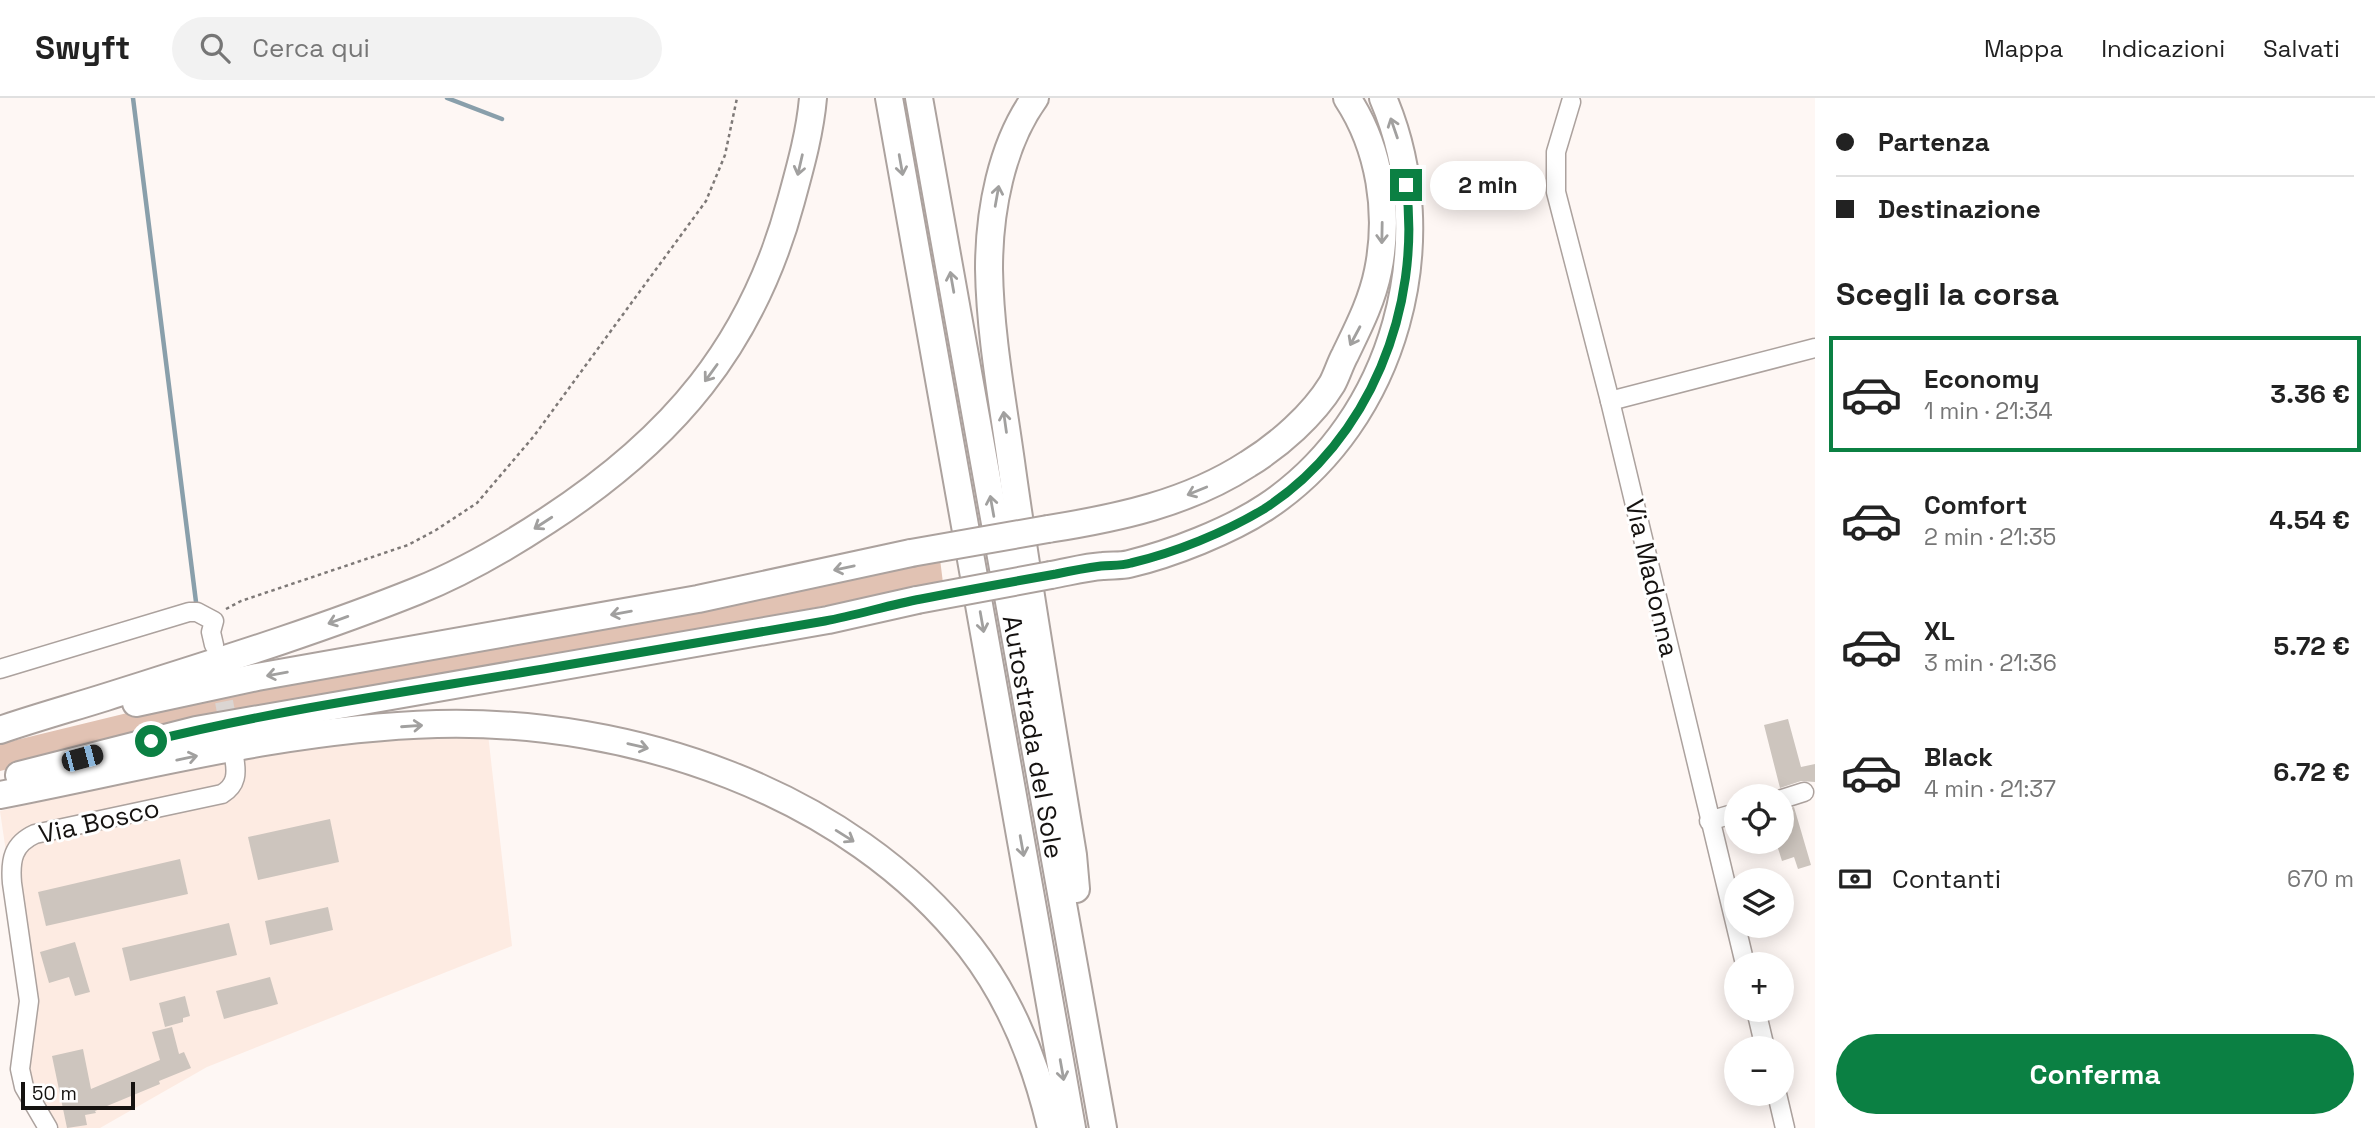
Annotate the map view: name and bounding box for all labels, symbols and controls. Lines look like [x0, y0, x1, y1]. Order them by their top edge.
search box [172, 17, 662, 80]
text: Swyft [35, 27, 130, 69]
icon: search [196, 29, 234, 67]
text: Cerca qui [252, 31, 370, 65]
text: Mappa [1984, 33, 2063, 64]
text: Indicazioni [2101, 33, 2225, 64]
text: Salvati [2263, 33, 2340, 64]
one-way arrow [1387, 117, 1399, 139]
text: Partenza [1878, 125, 1990, 159]
one-way arrow [793, 153, 806, 176]
one-way arrow [894, 153, 908, 176]
callout: 2 min [1430, 160, 1546, 210]
route end [1390, 169, 1422, 201]
text: 2 min [1458, 170, 1518, 200]
one-way arrow [991, 185, 1004, 207]
text: Destinazione [1878, 192, 2041, 226]
one-way arrow [1375, 221, 1389, 244]
one-way arrow [945, 271, 958, 294]
text: Scegli la corsa [1836, 274, 2059, 314]
one-way arrow [1347, 326, 1361, 346]
text: Economy [1924, 362, 2040, 396]
one-way arrow [704, 363, 719, 382]
icon: car [1840, 363, 1903, 426]
text: 3.36 € [2270, 377, 2350, 411]
text: 1 min · 21:34 [1924, 396, 2053, 426]
one-way arrow [999, 411, 1012, 434]
one-way arrow [1186, 486, 1208, 499]
text: Comfort [1924, 488, 2027, 522]
icon: car [1840, 489, 1903, 552]
one-way arrow [985, 495, 998, 518]
street label: Via Madonna [1617, 496, 1687, 660]
text: 4.54 € [2269, 503, 2350, 537]
one-way arrow [534, 516, 553, 531]
text: 2 min · 21:35 [1924, 522, 2056, 552]
one-way arrow [833, 561, 856, 575]
one-way arrow [610, 607, 633, 620]
one-way arrow [976, 610, 989, 633]
street label: Autostrada del Sole [995, 612, 1072, 861]
text: XL [1924, 614, 1955, 648]
one-way arrow [327, 615, 349, 627]
icon: car [1840, 615, 1903, 678]
text: 5.72 € [2274, 629, 2350, 663]
text: 3 min · 21:36 [1924, 648, 2057, 678]
one-way arrow [266, 668, 288, 681]
one-way arrow [400, 719, 423, 732]
route start [135, 725, 167, 757]
one-way arrow [626, 740, 649, 753]
text: Black [1924, 740, 1993, 774]
icon: car [1840, 741, 1903, 804]
car [59, 742, 106, 774]
one-way arrow [175, 750, 198, 764]
text: 6.72 € [2273, 755, 2350, 789]
text: 4 min · 21:37 [1924, 774, 2056, 804]
map controls [1724, 784, 1794, 1106]
button: locate [1724, 784, 1794, 854]
street label: Via Bosco [35, 791, 163, 851]
one-way arrow [835, 830, 855, 844]
one-way arrow [1016, 834, 1029, 857]
icon: cash [1836, 860, 1874, 898]
text: Contanti [1892, 862, 2001, 896]
text: 670 m [2287, 864, 2354, 894]
button: layers [1724, 868, 1794, 938]
button: + [1724, 952, 1794, 1022]
button: Conferma [1836, 1034, 2354, 1114]
button: − [1724, 1036, 1794, 1106]
one-way arrow [1056, 1058, 1069, 1081]
scale bar [21, 1079, 135, 1111]
text: 50 m [32, 1081, 77, 1106]

